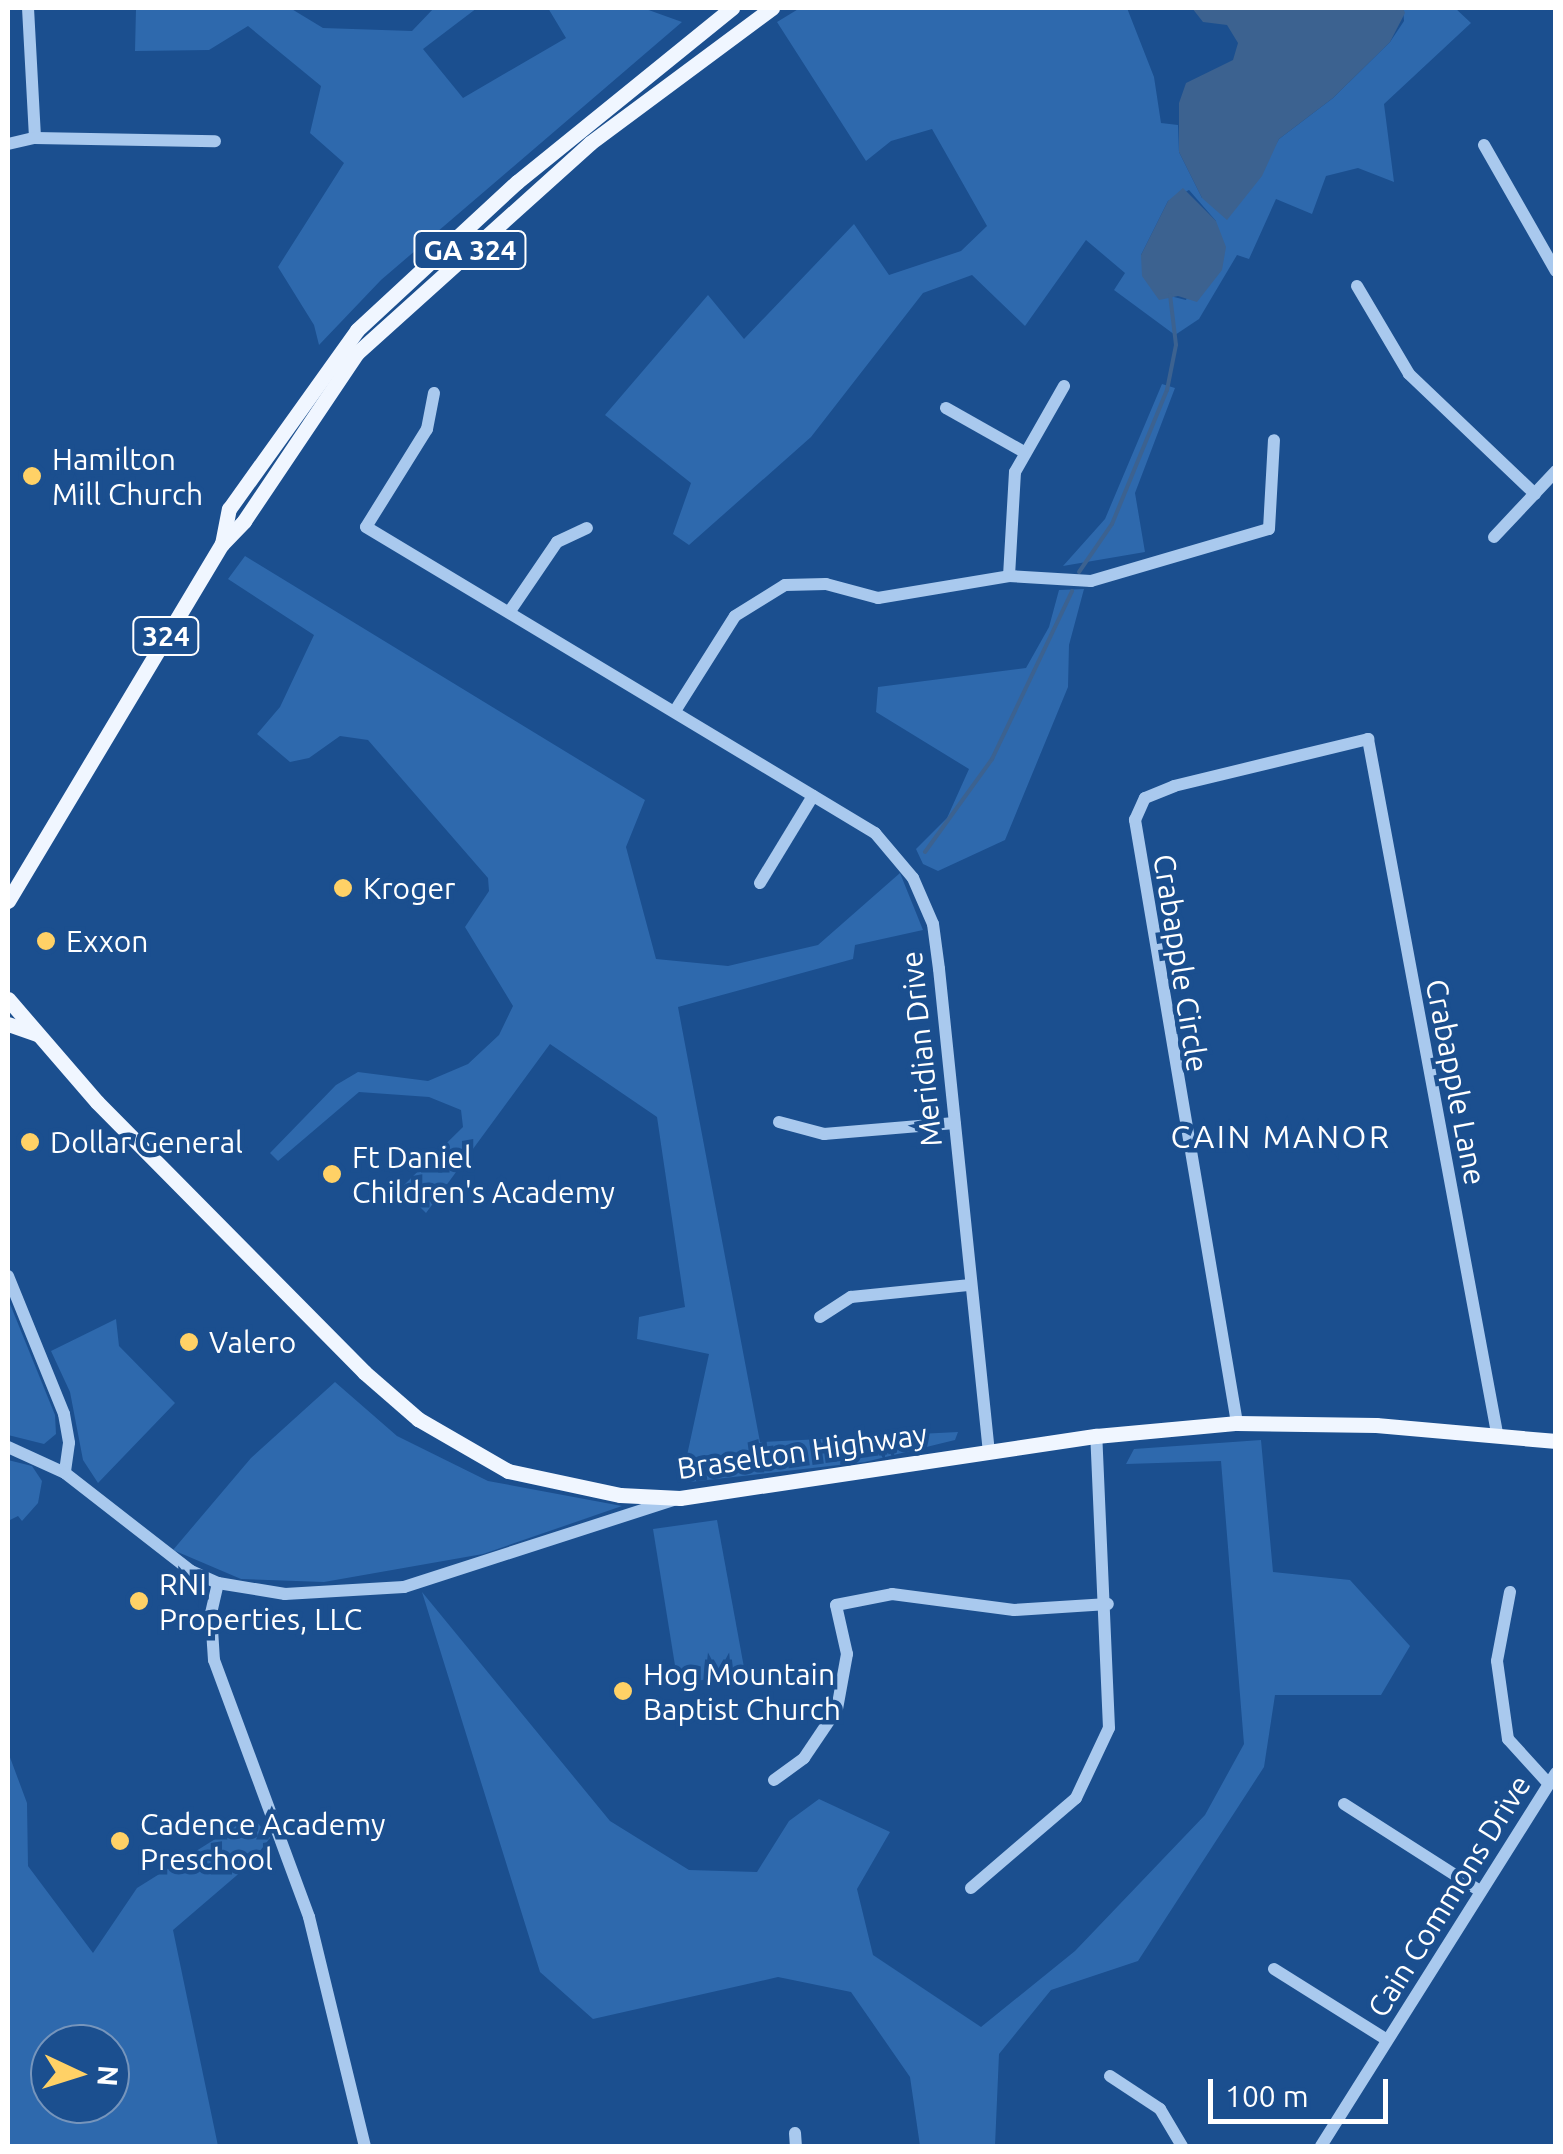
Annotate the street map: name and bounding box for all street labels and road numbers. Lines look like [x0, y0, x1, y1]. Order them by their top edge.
road number: GA 324 [412, 227, 528, 273]
road number: 324 [131, 613, 201, 659]
street label: Crabapple Circle [1146, 852, 1216, 1074]
street label: Meridian Drive [893, 949, 949, 1149]
street label: Crabapple Lane [1418, 976, 1494, 1188]
street label: Braselton Highway [675, 1416, 929, 1486]
street label: Cain Commons Drive [1360, 1768, 1538, 2024]

